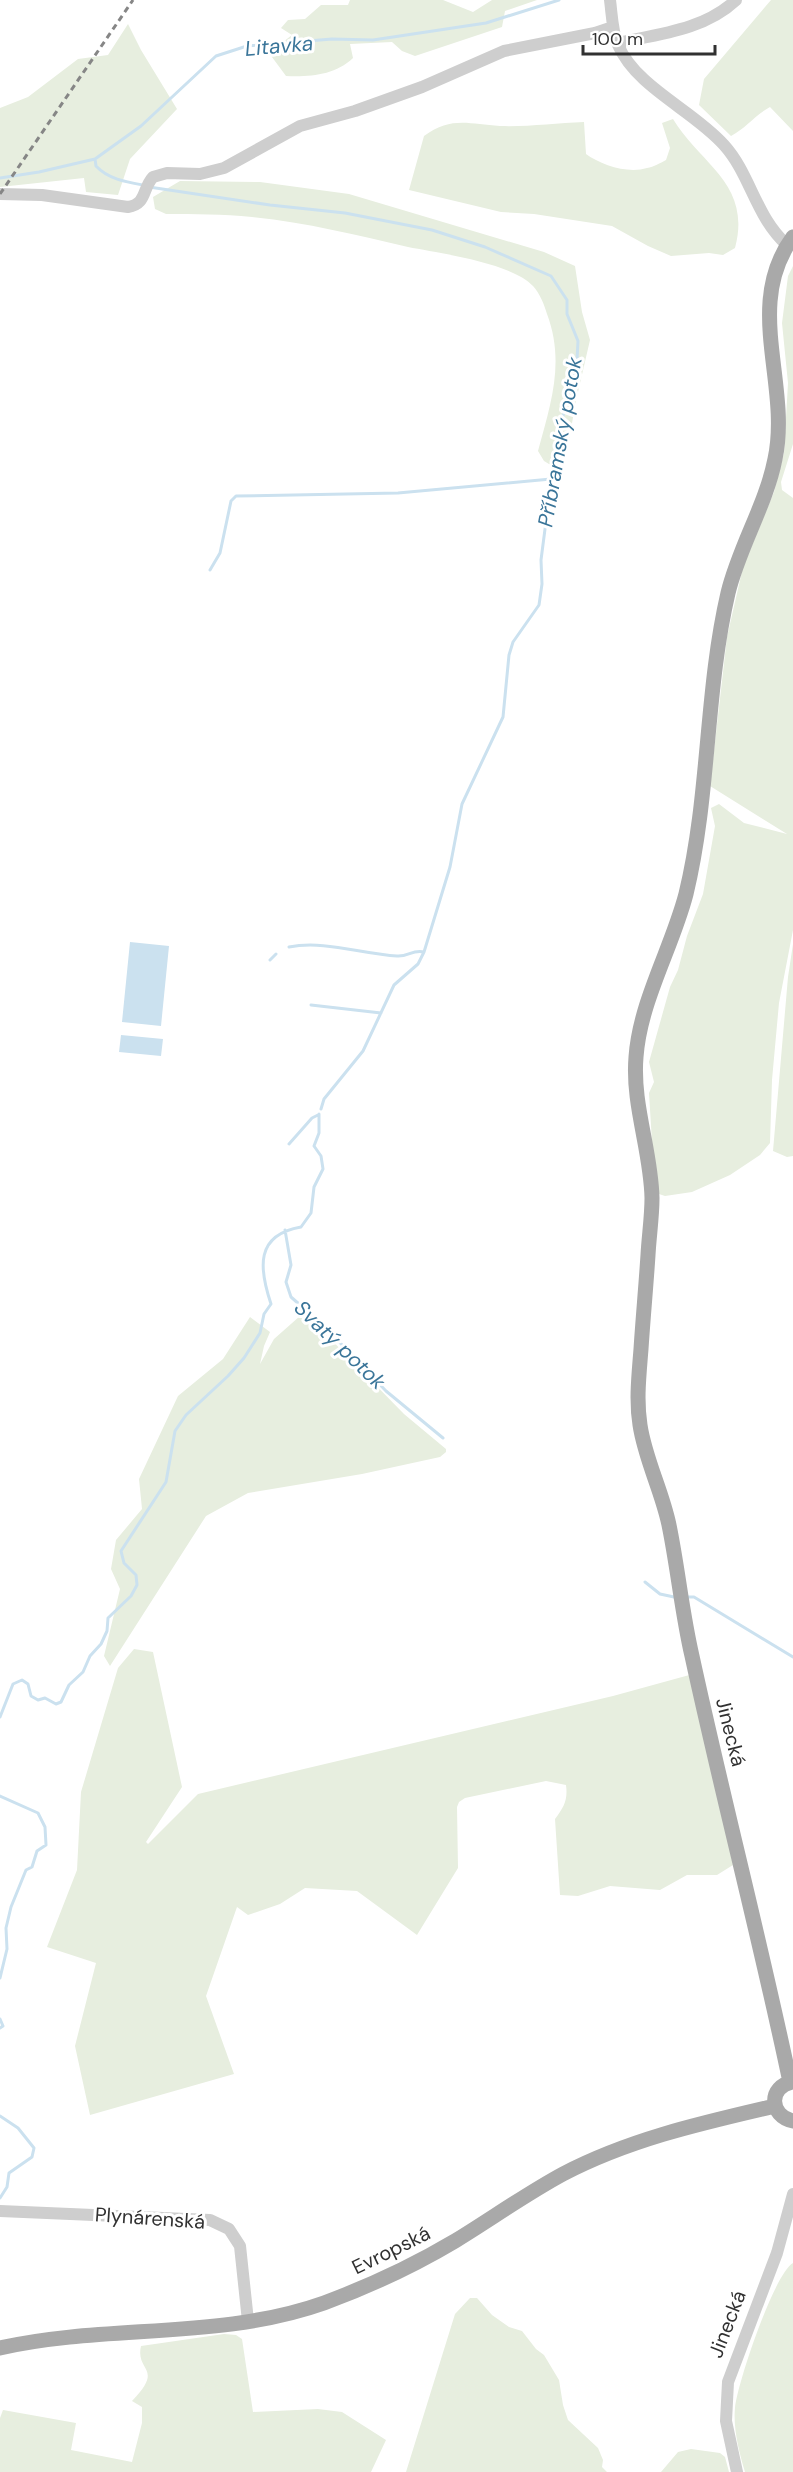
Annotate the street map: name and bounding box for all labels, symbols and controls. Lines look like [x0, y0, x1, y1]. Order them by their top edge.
scale bar [583, 18, 715, 56]
text: 100 m [592, 27, 643, 51]
water label: Litavka [244, 29, 314, 63]
water label: Příbramský potok [531, 355, 589, 529]
water label: Svatý potok [288, 1294, 392, 1396]
street label: Jinecká [710, 1695, 752, 1769]
street label: Plynárenská [94, 2201, 206, 2235]
street label: Evropská [347, 2220, 435, 2280]
street label: Jinecká [702, 2287, 752, 2361]

